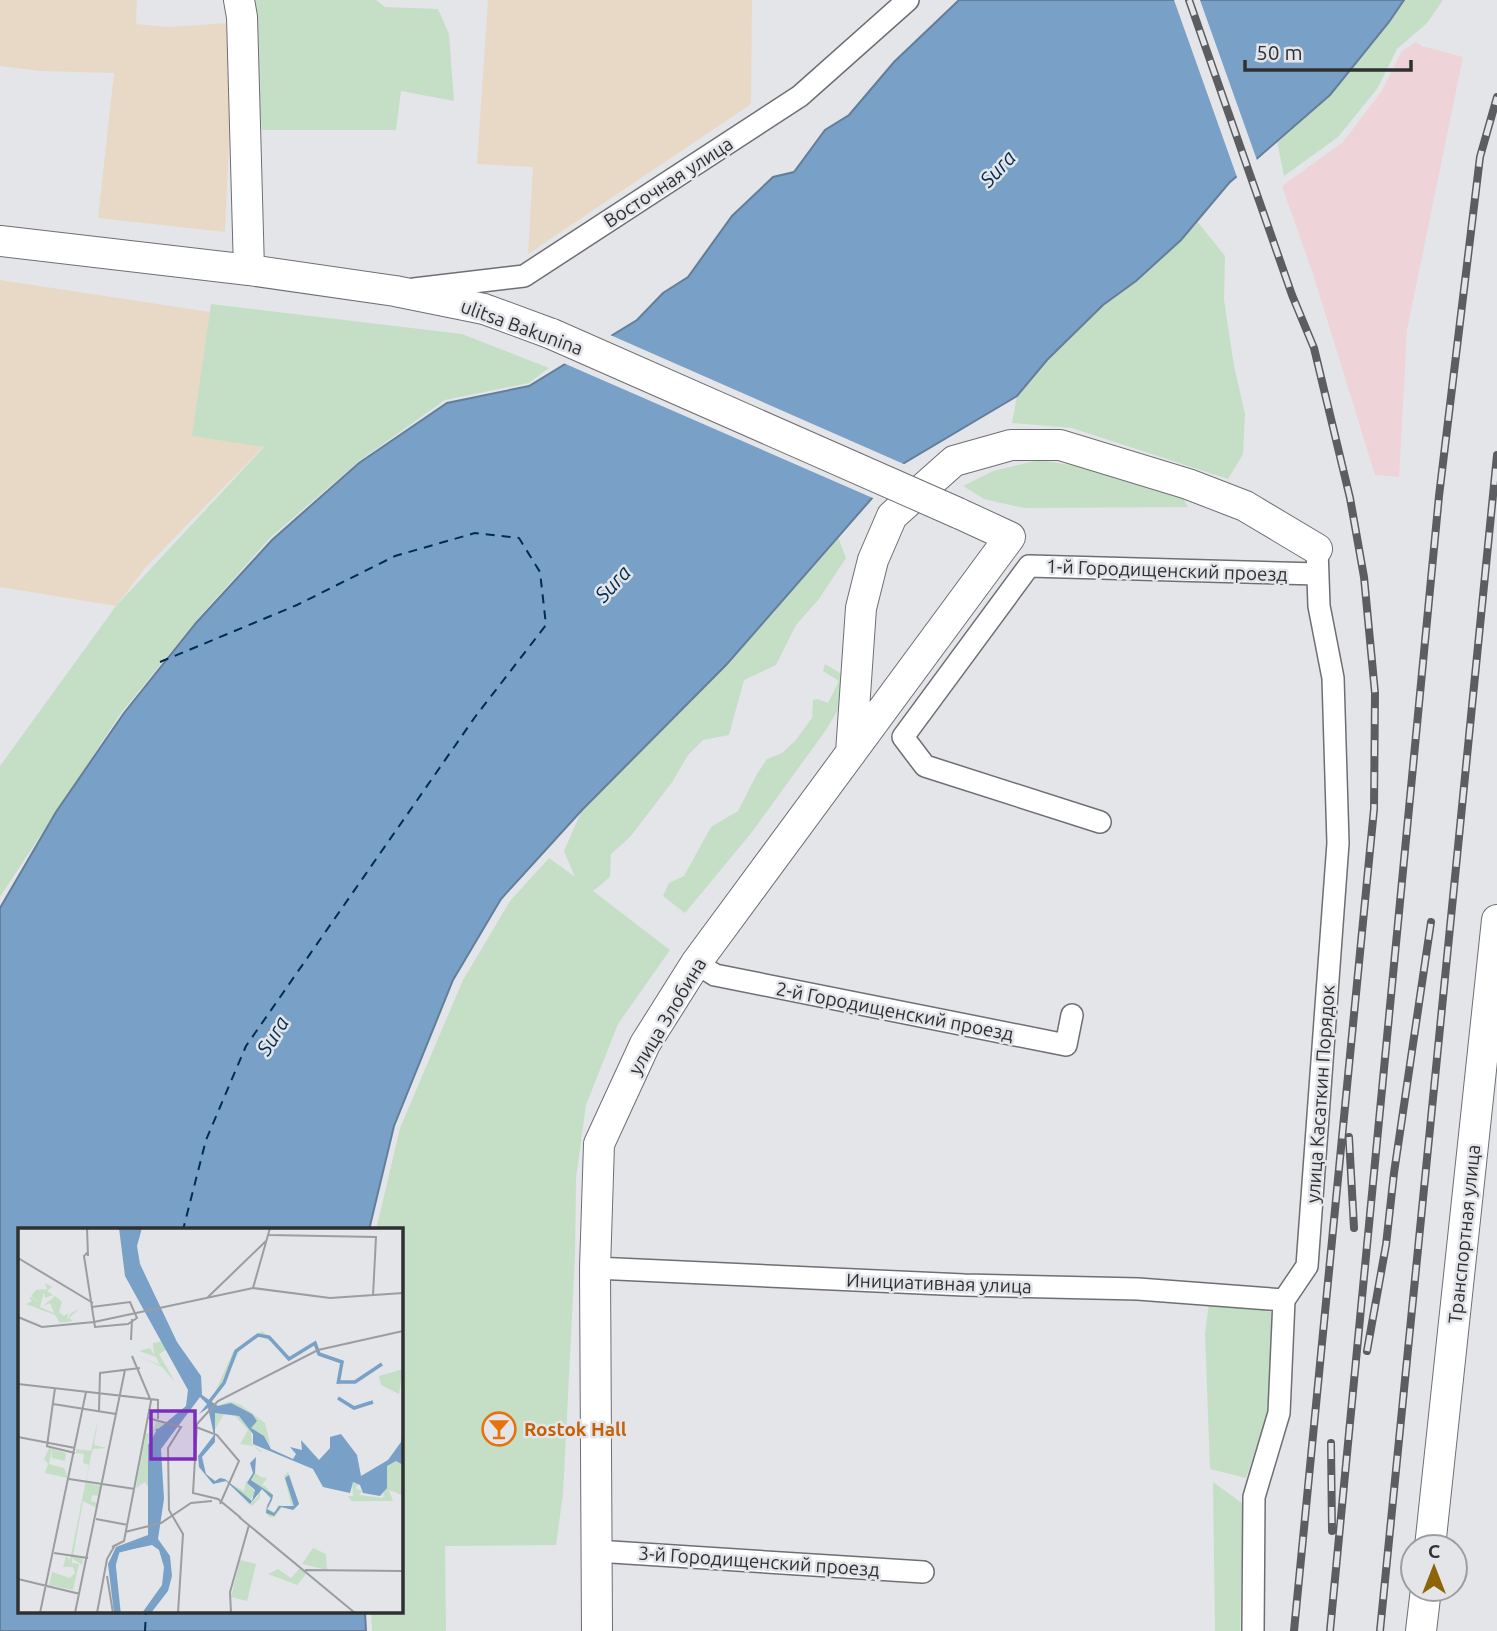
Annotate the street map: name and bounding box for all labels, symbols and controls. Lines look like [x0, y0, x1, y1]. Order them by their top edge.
scale bar [1245, 28, 1411, 72]
text: 50 m [1256, 40, 1303, 64]
street label: Восточная улица [599, 132, 737, 232]
water label: Sura [974, 145, 1020, 192]
street label: ulitsa Bakunina [458, 295, 586, 359]
street label: 1-й Городищенский проезд [1046, 555, 1288, 585]
water label: Sura [589, 560, 635, 607]
street label: улица Злобина [623, 954, 711, 1078]
street label: 2-й Городищенский проезд [774, 977, 1016, 1045]
street label: улица Касаткин Порядок [1301, 984, 1339, 1204]
water label: Sura [251, 1012, 293, 1060]
street label: Транспортная улица [1444, 1143, 1484, 1325]
inset map [18, 1228, 402, 1614]
street label: Инициативная улица [846, 1269, 1032, 1297]
bar icon: Rostok Hall [480, 1410, 518, 1448]
place label: Rostok Hall [524, 1418, 627, 1440]
north arrow [1399, 1533, 1469, 1603]
text: С [1428, 1540, 1440, 1562]
street label: 3-й Городищенский проезд [638, 1542, 880, 1580]

